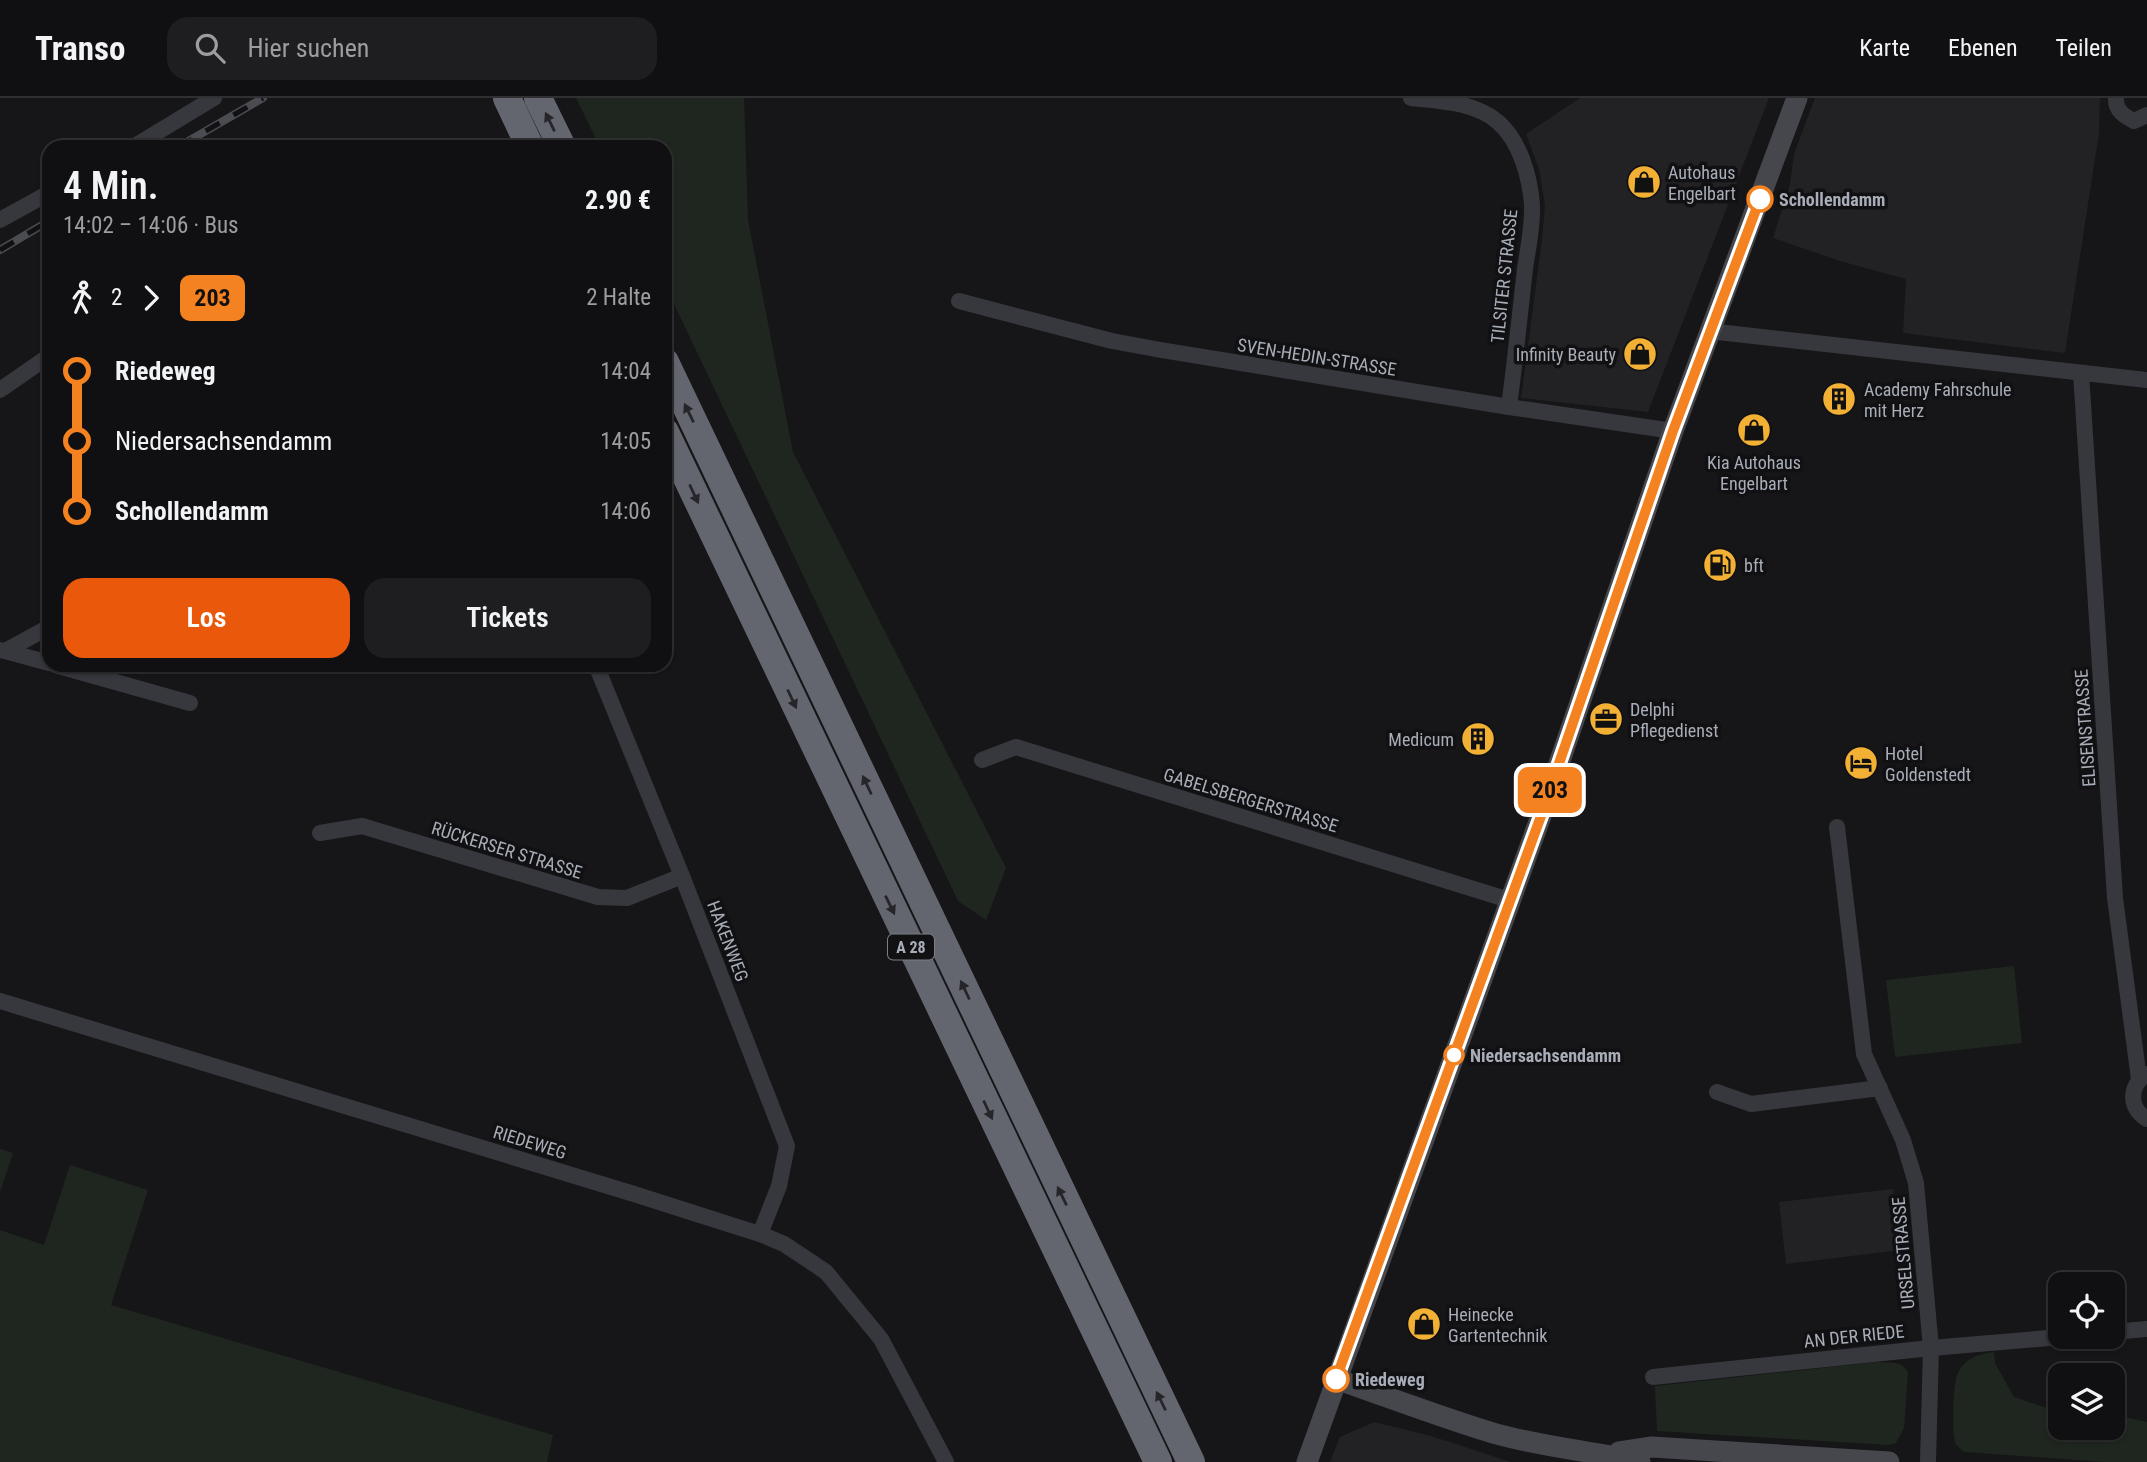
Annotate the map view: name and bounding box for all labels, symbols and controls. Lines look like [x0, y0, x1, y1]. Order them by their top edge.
search box [167, 17, 657, 80]
text: Transo [35, 29, 125, 68]
icon: search [191, 29, 229, 67]
text: Hier suchen [247, 33, 369, 63]
text: Karte [1859, 34, 1910, 62]
text: Ebenen [1948, 34, 2018, 62]
text: Teilen [2056, 34, 2112, 62]
one-way arrow [545, 112, 556, 133]
place label: Autohaus Engelbart [1668, 162, 1736, 204]
shop icon: Autohaus Engelbart [1625, 163, 1663, 201]
text: 4 Min. [63, 164, 158, 208]
text: 2.90 € [585, 185, 651, 215]
marker: Schollendamm [1747, 186, 1773, 212]
place label: Schollendamm [1779, 189, 1885, 210]
street label: TILSITER STRASSE [1487, 208, 1521, 344]
text: 14:02 – 14:06 · Bus [63, 212, 239, 239]
icon: walk [63, 279, 101, 317]
icon: forward [132, 279, 170, 317]
text: 2 [111, 284, 122, 311]
text: 203 [194, 284, 231, 312]
text: 2 Halte [586, 284, 651, 311]
street label: SVEN-HEDIN-STRASSE [1236, 334, 1398, 380]
shop icon: Infinity Beauty [1621, 335, 1659, 373]
place label: Infinity Beauty [1516, 344, 1616, 365]
text: Riedeweg [115, 356, 216, 386]
text: 14:04 [600, 358, 651, 385]
place label: Academy Fahrschule mit Herz [1864, 379, 2012, 421]
building icon: Academy Fahrschule mit Herz [1820, 380, 1858, 418]
one-way arrow [684, 403, 695, 423]
shop icon: Kia Autohaus Engelbart [1735, 411, 1773, 449]
text: Niedersachsendamm [115, 426, 332, 456]
text: 14:05 [600, 428, 651, 455]
place label: Kia Autohaus Engelbart [1707, 452, 1801, 494]
one-way arrow [688, 484, 700, 504]
text: Schollendamm [115, 496, 269, 526]
text: 14:06 [600, 498, 651, 525]
fuel station icon: bft [1701, 546, 1739, 584]
place label: bft [1744, 555, 1764, 576]
button: Los [63, 578, 350, 658]
button: Tickets [364, 578, 651, 658]
street label: ELISENSTRASSE [2070, 669, 2100, 787]
one-way arrow [786, 689, 798, 709]
place label: Delphi Pflegedienst [1630, 699, 1719, 741]
office icon: Delphi Pflegedienst [1587, 700, 1625, 738]
building icon: Medicum [1459, 720, 1497, 758]
place label: Medicum [1388, 729, 1454, 750]
place label: Hotel Goldenstedt [1885, 743, 1971, 785]
hotel icon: Hotel Goldenstedt [1842, 744, 1880, 782]
street label: GABELSBERGERSTRASSE [1161, 763, 1341, 837]
line badge: 203 [1510, 767, 1590, 813]
one-way arrow [861, 775, 873, 795]
text: 203 [1532, 776, 1568, 804]
street label: RÜCKERSER STRASSE [429, 817, 585, 883]
one-way arrow [884, 895, 896, 915]
street label: HAKENWEG [703, 898, 753, 984]
road number: A 28 [888, 934, 934, 960]
one-way arrow [959, 980, 970, 1000]
marker: Niedersachsendamm [1444, 1045, 1464, 1065]
place label: Niedersachsendamm [1470, 1045, 1621, 1066]
one-way arrow [982, 1100, 994, 1120]
street label: RIEDEWEG [491, 1121, 569, 1163]
one-way arrow [1057, 1186, 1068, 1206]
street label: URSELSTRASSE [1888, 1196, 1918, 1310]
map controls [2048, 1272, 2125, 1440]
button: locate [2048, 1272, 2125, 1349]
place label: Heinecke Gartentechnik [1448, 1304, 1547, 1346]
shop icon: Heinecke Gartentechnik [1405, 1305, 1443, 1343]
street label: AN DER RIEDE [1803, 1320, 1905, 1352]
button: layers [2048, 1363, 2125, 1440]
marker: Riedeweg [1323, 1366, 1349, 1392]
place label: Riedeweg [1355, 1369, 1425, 1390]
one-way arrow [1156, 1391, 1167, 1411]

